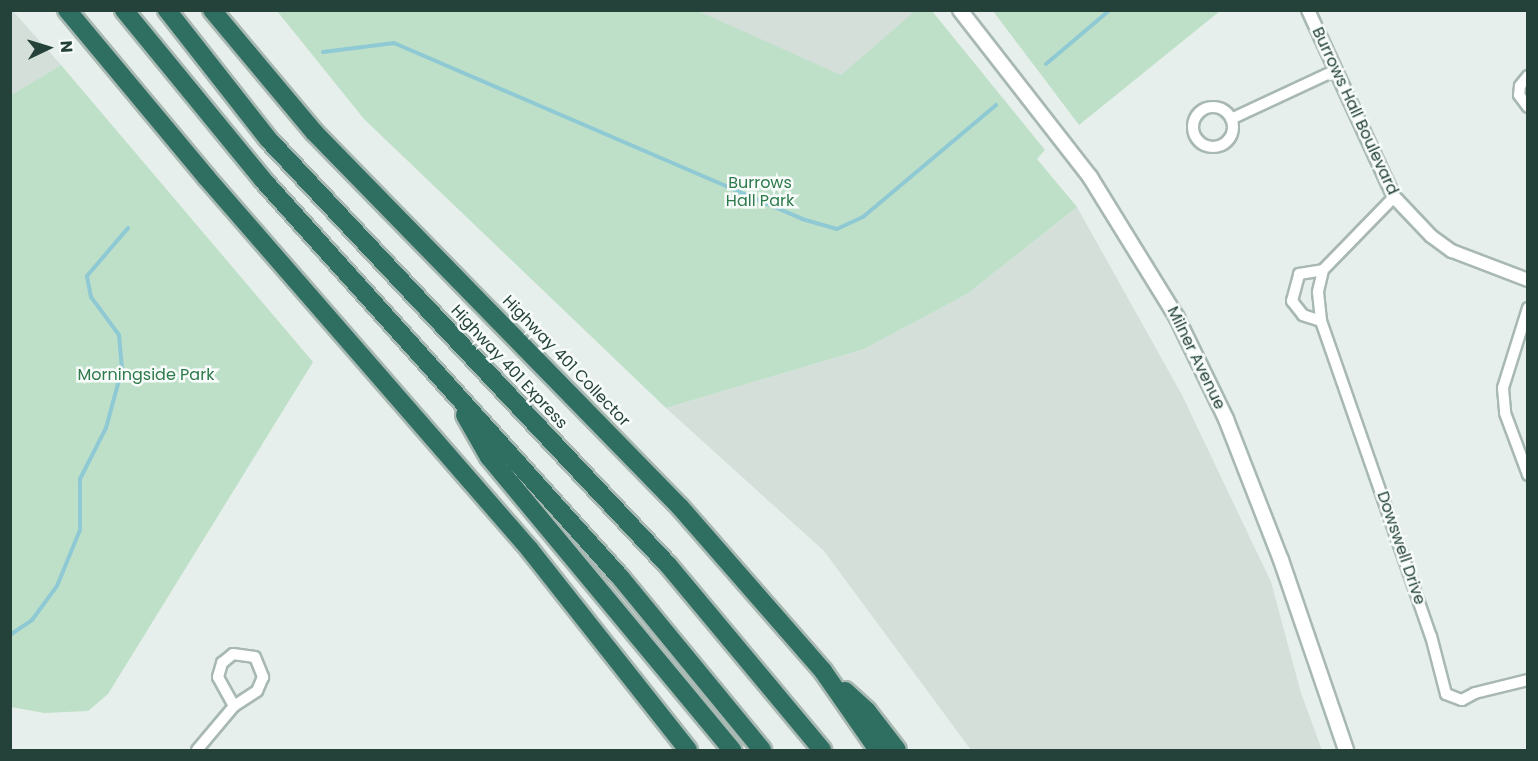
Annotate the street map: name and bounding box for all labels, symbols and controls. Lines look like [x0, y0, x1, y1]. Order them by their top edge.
north arrow [18, 18, 78, 78]
street label: Burrows Hall Boulevard [1308, 24, 1402, 198]
text: N [55, 40, 78, 54]
park label: Burrows Hall Park [726, 173, 794, 211]
street label: Highway 401 Collector [498, 291, 634, 431]
street label: Highway 401 Express [447, 301, 571, 433]
street label: Milner Avenue [1163, 303, 1229, 413]
park label: Morningside Park [78, 365, 214, 385]
street label: Dowswell Drive [1373, 489, 1429, 607]

